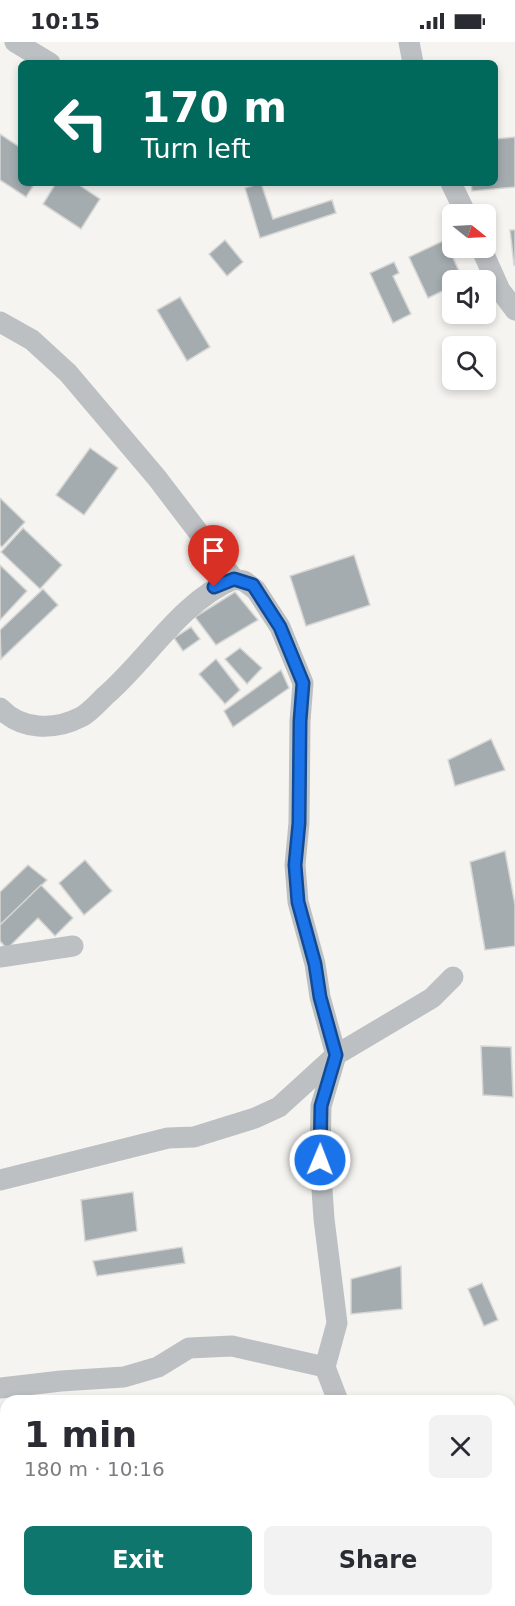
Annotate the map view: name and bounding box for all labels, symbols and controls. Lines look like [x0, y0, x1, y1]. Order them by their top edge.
text: 10:15 [30, 9, 100, 34]
text: 170 m [141, 83, 287, 132]
icon: left [42, 84, 120, 162]
text: Turn left [141, 133, 251, 164]
north arrow [442, 204, 496, 258]
map controls [442, 204, 496, 390]
button: sound [442, 270, 496, 324]
button: search [442, 336, 496, 390]
pin [188, 525, 239, 587]
icon: arrive [197, 534, 230, 567]
position arrow [288, 1128, 352, 1192]
text: 1 min [24, 1414, 137, 1455]
button: close [429, 1415, 492, 1478]
text: 180 m · 10:16 [24, 1457, 165, 1481]
button: Exit [24, 1526, 252, 1595]
button: Share [264, 1526, 492, 1595]

